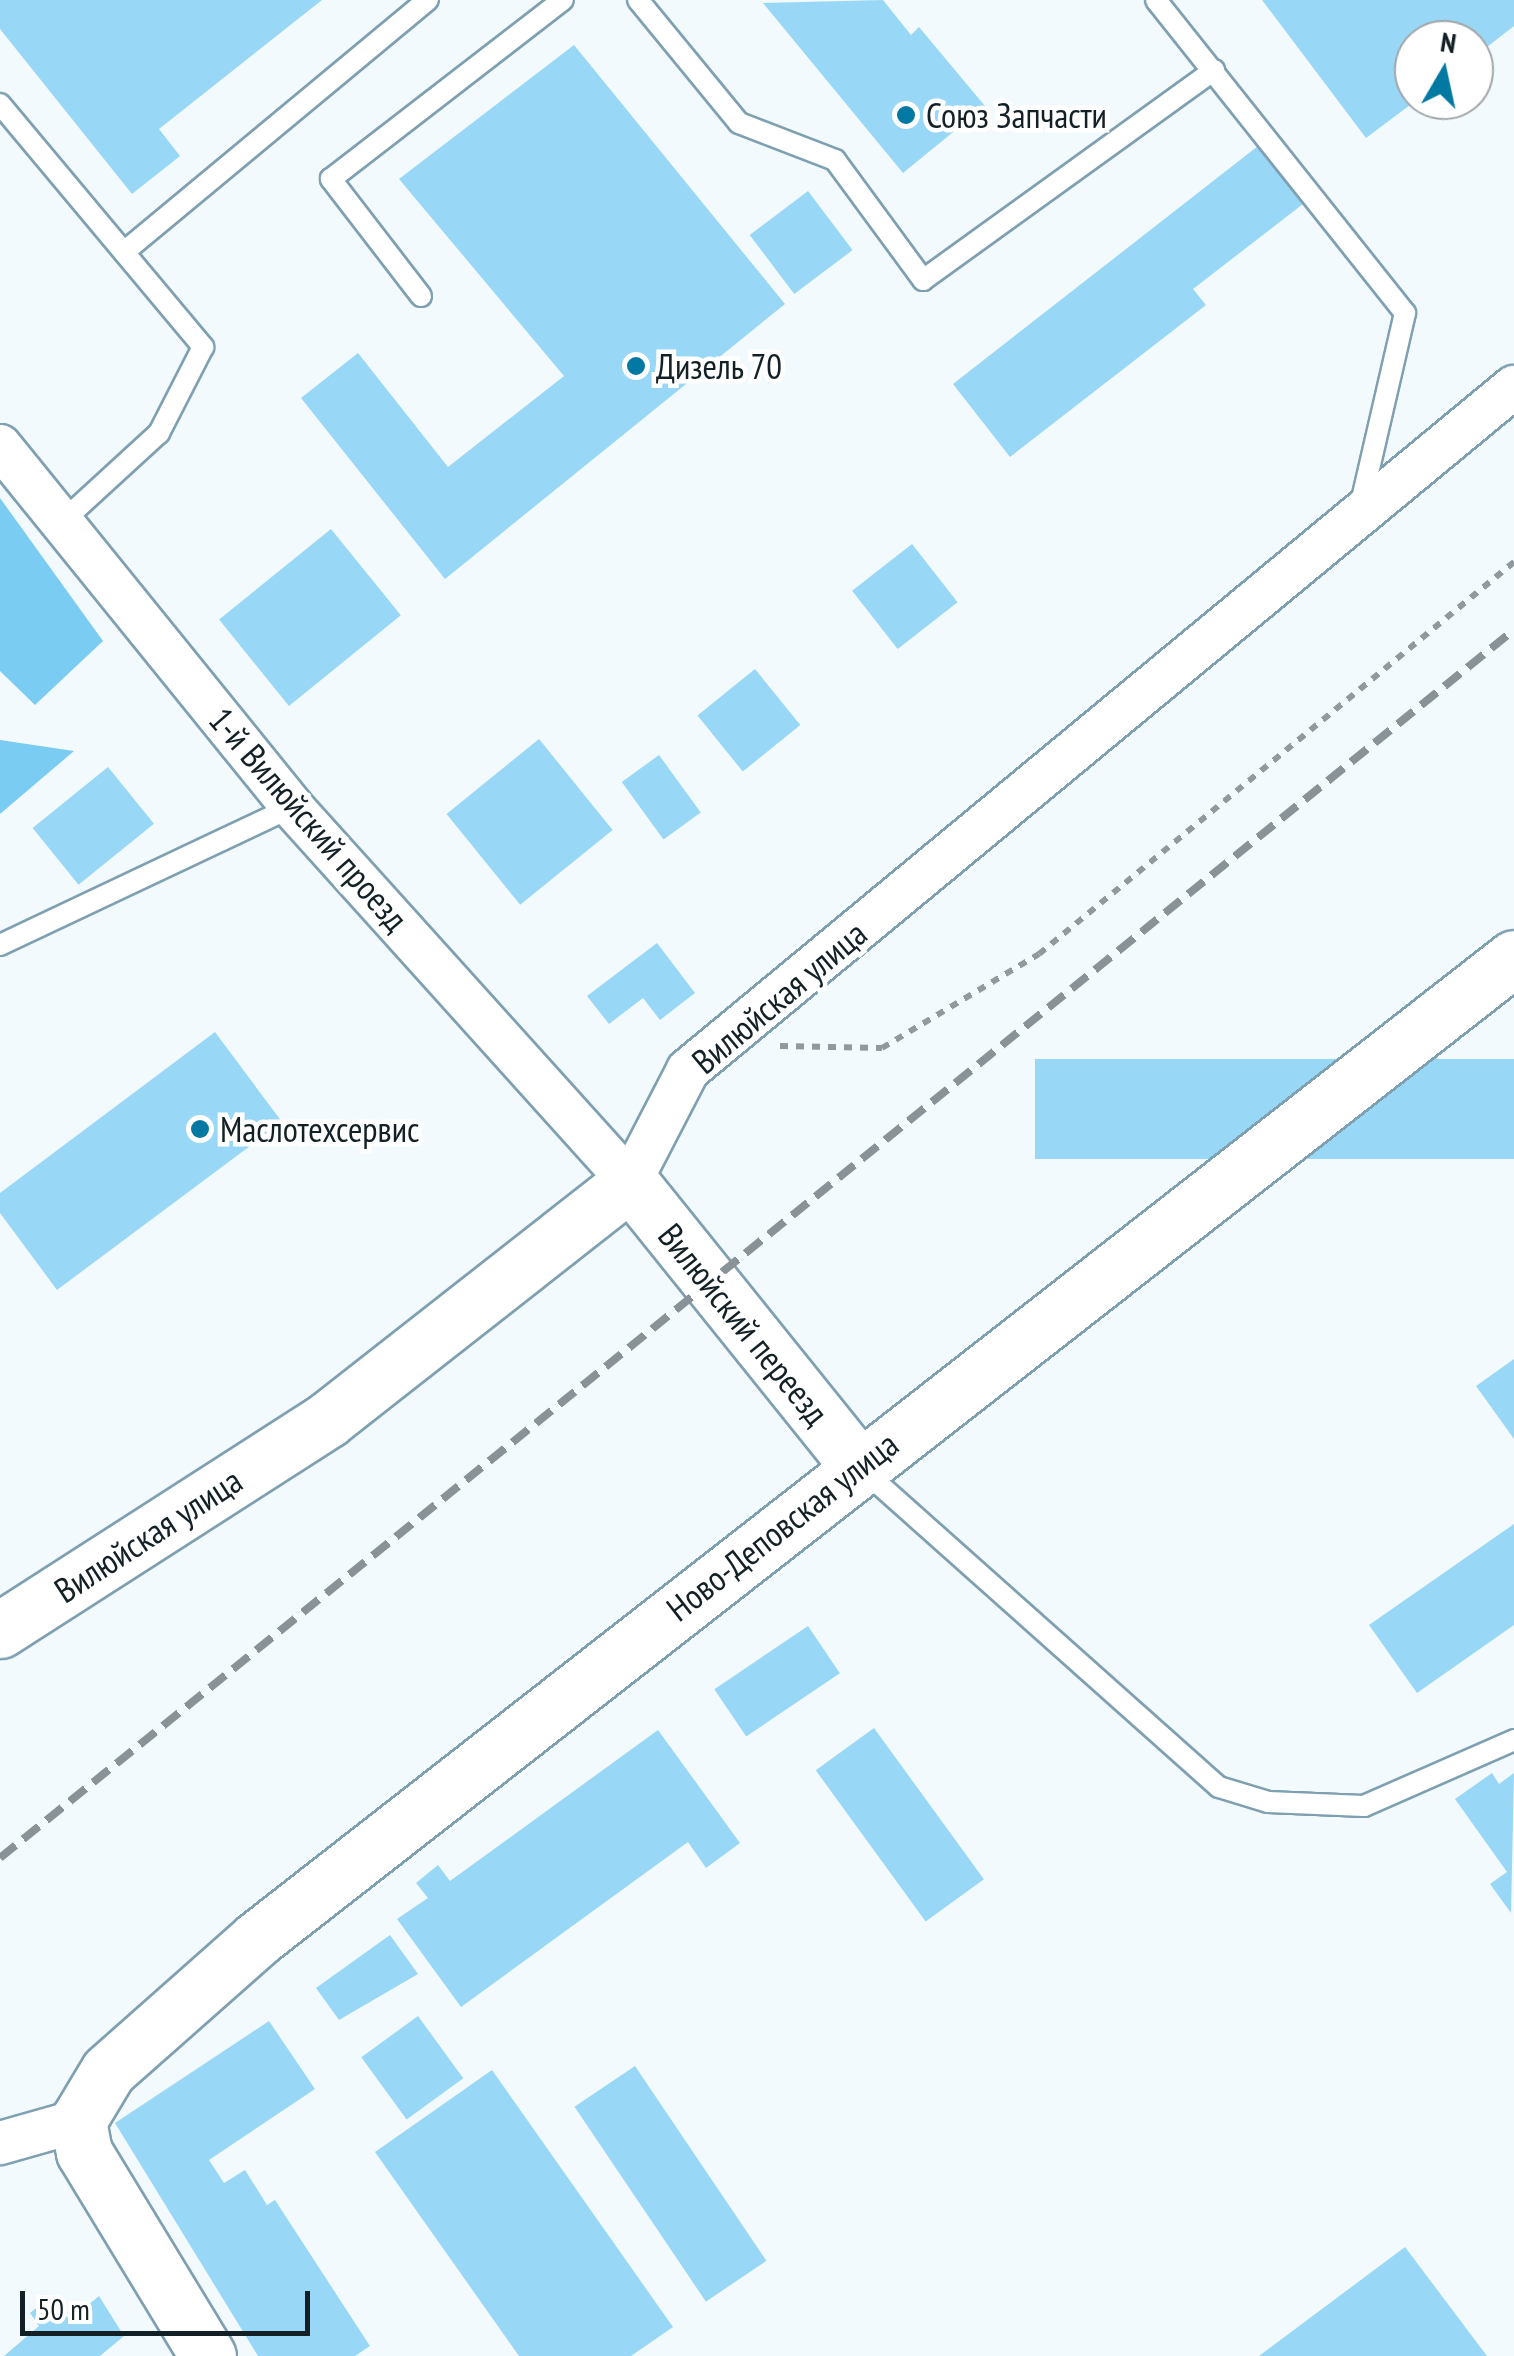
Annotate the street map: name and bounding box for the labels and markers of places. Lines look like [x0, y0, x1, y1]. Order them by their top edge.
place label: Союз Запчасти [926, 94, 1107, 136]
marker: Союз Запчасти [895, 104, 917, 126]
place label: Дизель 70 [656, 345, 783, 387]
marker: Дизель 70 [625, 355, 647, 377]
place label: Маслотехсервис [220, 1108, 419, 1150]
marker: Маслотехсервис [189, 1118, 211, 1140]

